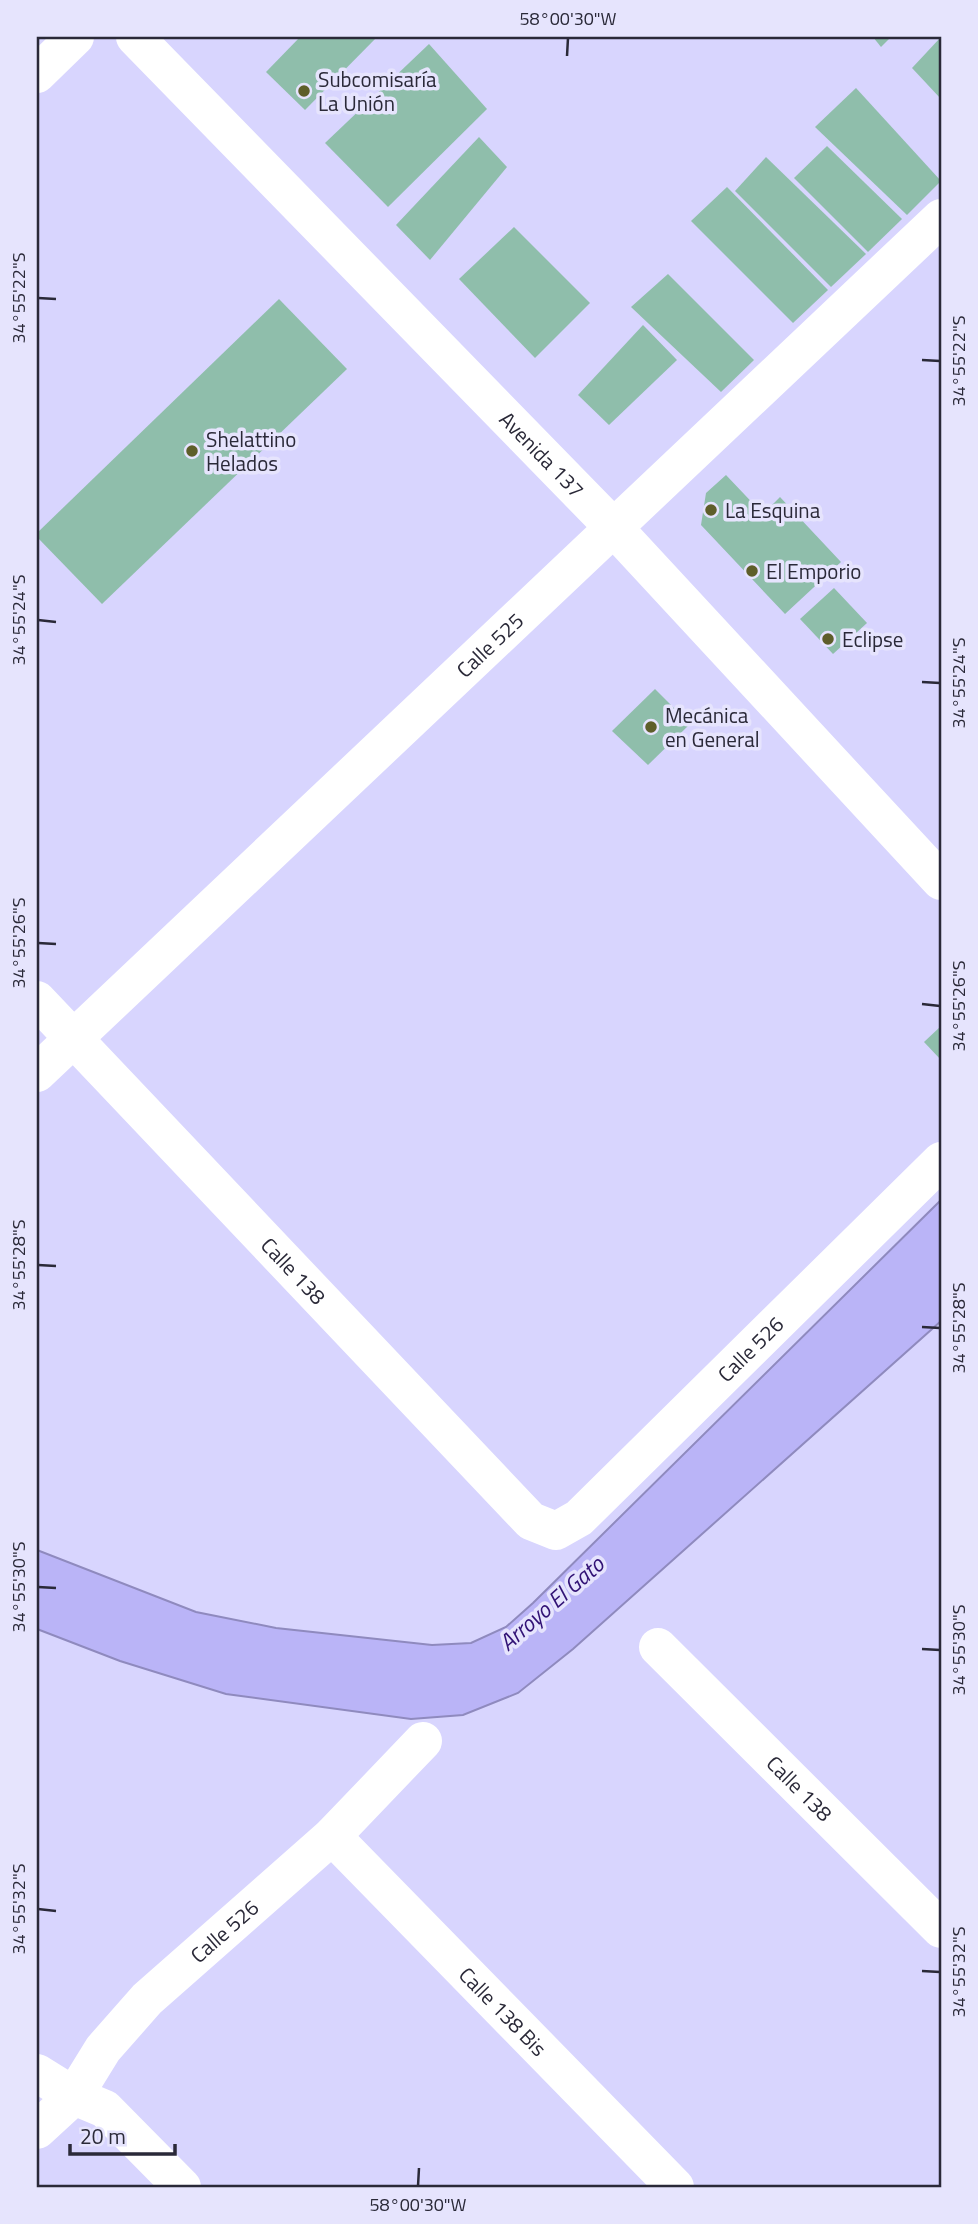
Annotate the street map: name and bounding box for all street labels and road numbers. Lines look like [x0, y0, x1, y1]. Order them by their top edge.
street label: Avenida 137 [492, 404, 592, 505]
street label: Calle 525 [449, 605, 530, 685]
street label: Calle 138 [254, 1230, 334, 1312]
street label: Calle 526 [710, 1309, 791, 1389]
street label: Calle 138 [759, 1748, 840, 1829]
street label: Calle 526 [183, 1892, 266, 1970]
street label: Calle 138 Bis [452, 1959, 555, 2063]

